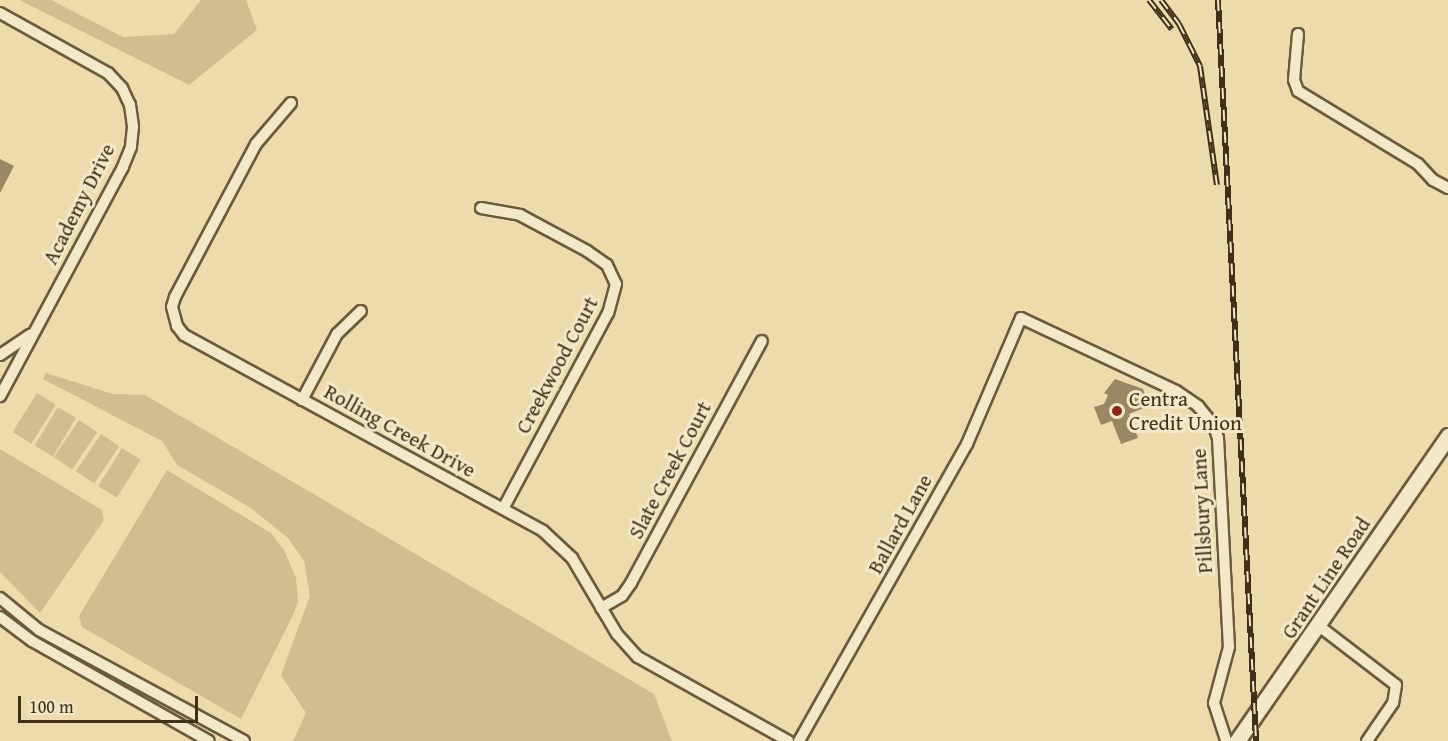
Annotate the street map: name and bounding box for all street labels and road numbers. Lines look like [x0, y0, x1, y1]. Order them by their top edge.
street label: Academy Drive [38, 139, 120, 269]
street label: Creekwood Court [510, 292, 604, 438]
street label: Rolling Creek Drive [320, 379, 480, 483]
street label: Slate Creek Court [623, 397, 717, 543]
street label: Pillsbury Lane [1186, 448, 1218, 574]
street label: Ballard Lane [862, 470, 938, 578]
street label: Grant Line Road [1276, 513, 1376, 643]

